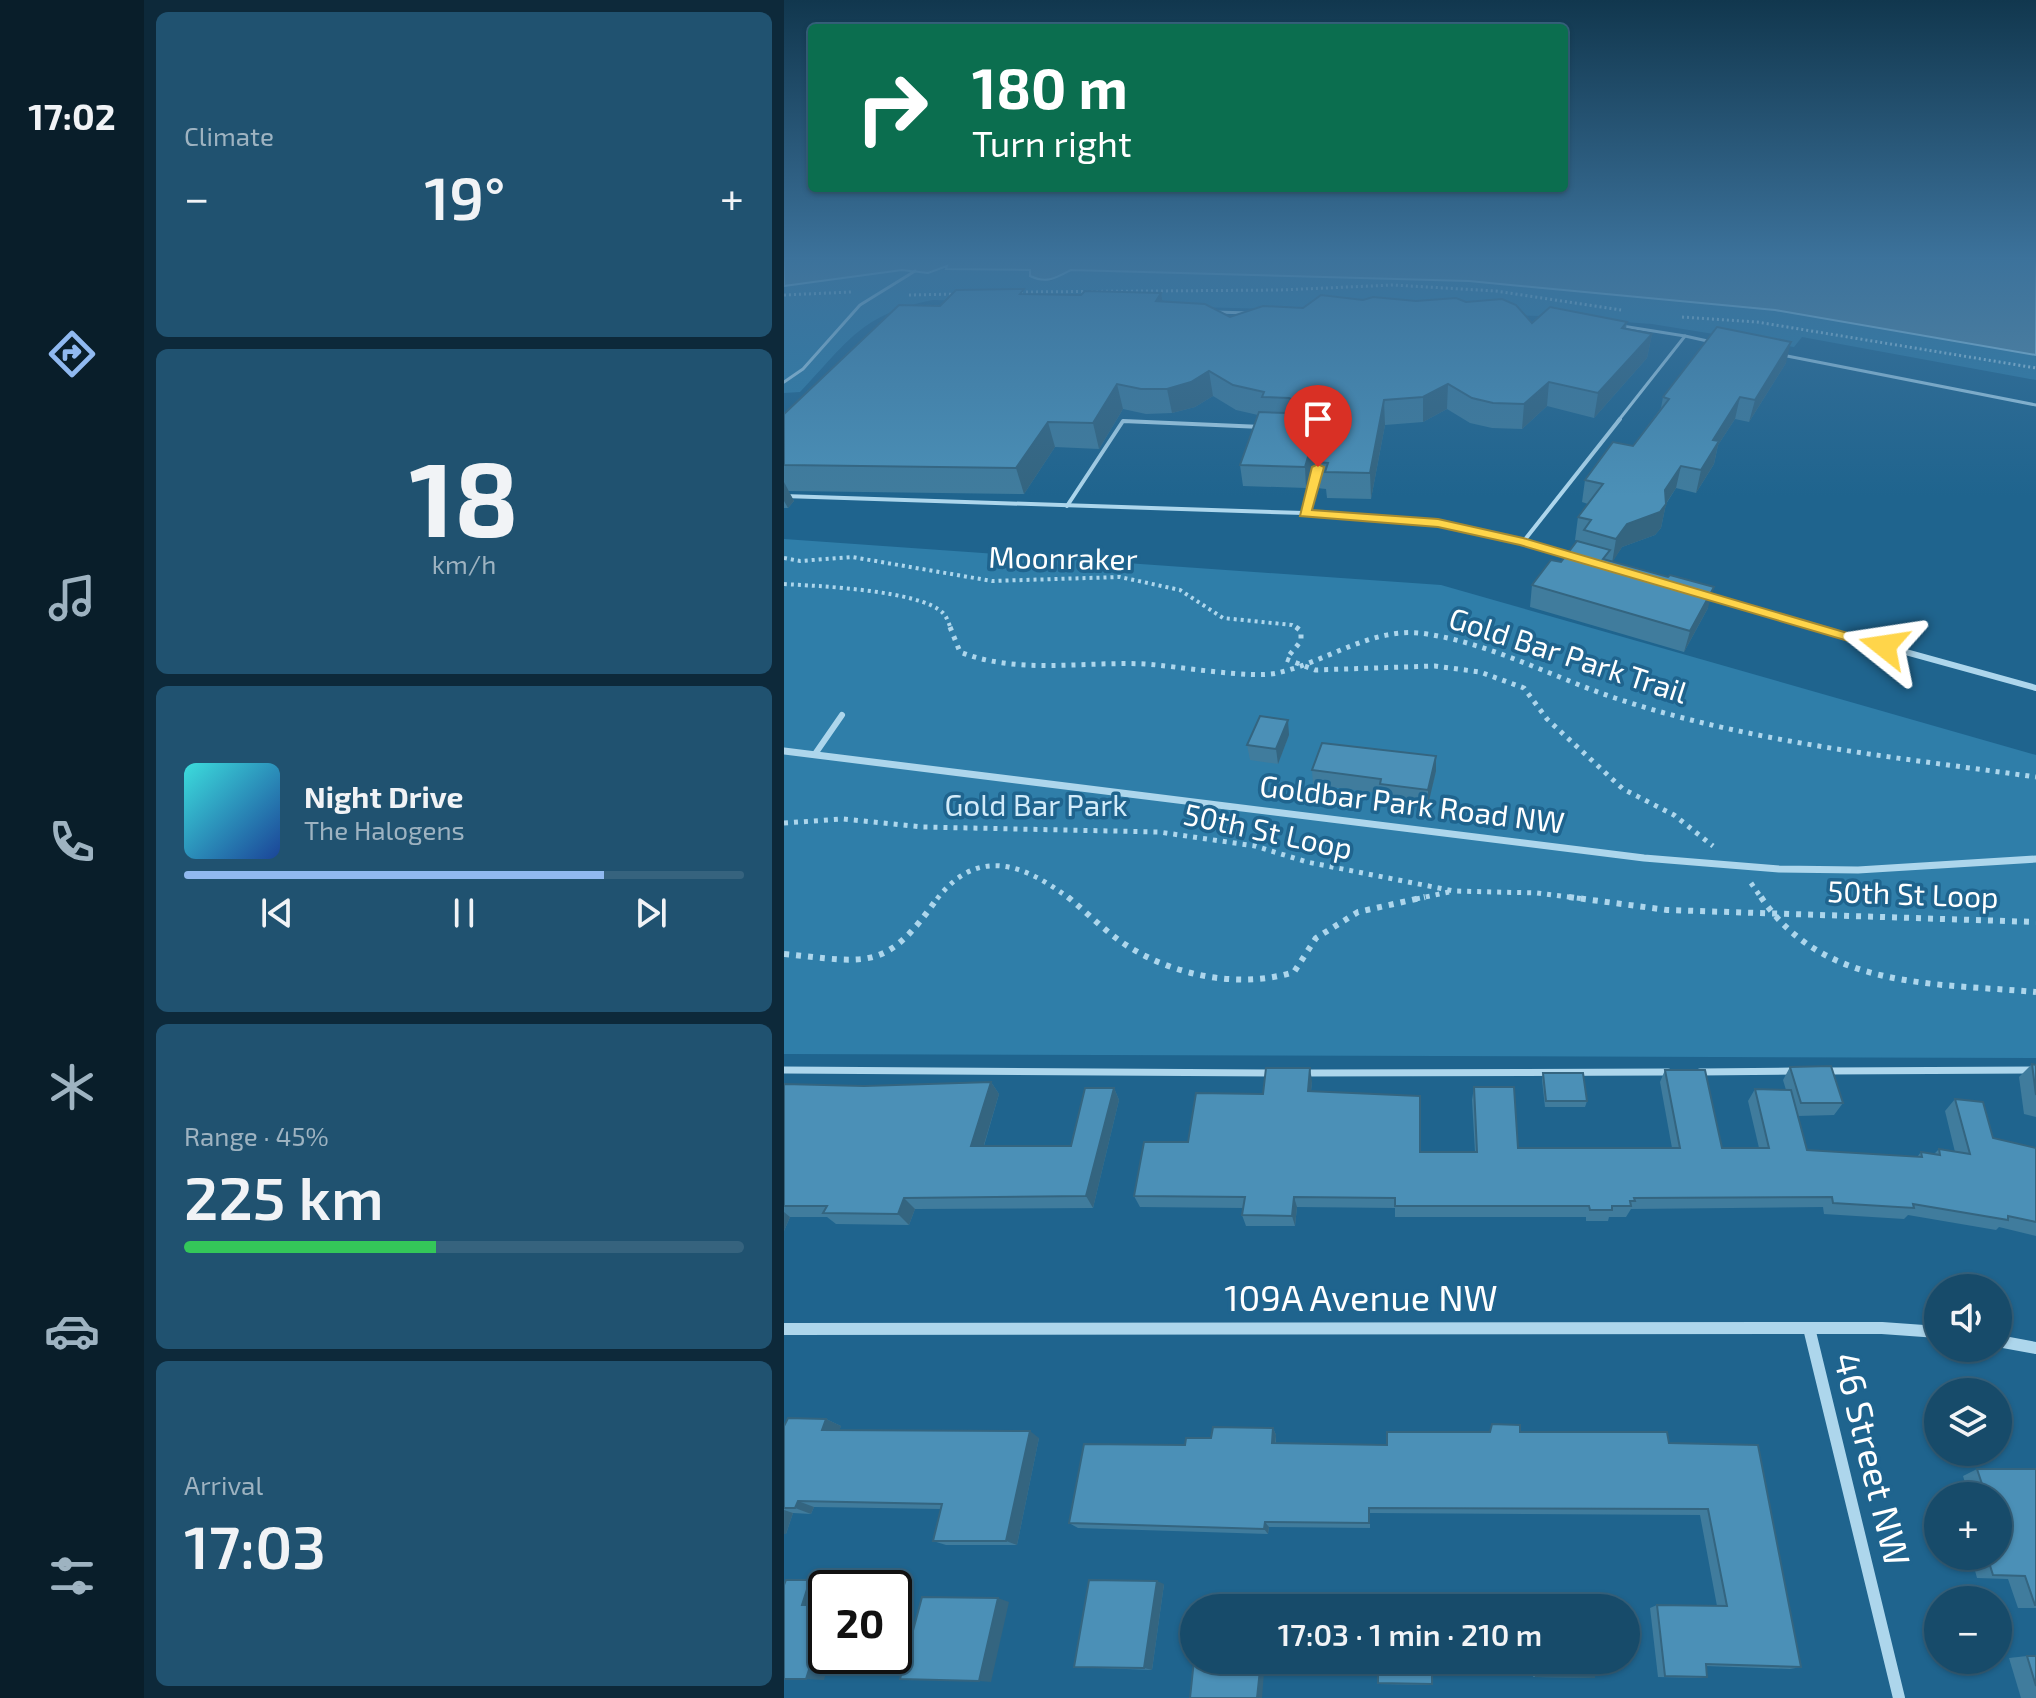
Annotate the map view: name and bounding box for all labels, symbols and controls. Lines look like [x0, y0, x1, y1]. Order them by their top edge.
text: 180 m [972, 53, 1128, 120]
icon: right [840, 56, 944, 160]
text: 17:02 [28, 94, 116, 137]
text: Climate [184, 120, 274, 151]
text: Turn right [972, 121, 1132, 164]
text: 19° [424, 160, 505, 232]
text: − [184, 170, 210, 223]
text: + [720, 170, 744, 223]
icon: directions [44, 326, 100, 382]
pin [1284, 385, 1352, 467]
icon: arrive [1296, 397, 1340, 441]
text: 18 [409, 433, 519, 558]
street label: Moonraker [988, 538, 1138, 576]
text: km/h [432, 548, 496, 579]
icon: music [44, 570, 100, 626]
street label: Gold Bar Park Trail [1445, 599, 1692, 710]
position arrow [1842, 604, 1926, 688]
street label: Goldbar Park Road NW [1258, 766, 1567, 840]
text: Night Drive [304, 778, 463, 814]
park label: Gold Bar Park [944, 786, 1128, 822]
street label: 50th St Loop [1181, 795, 1356, 865]
icon: phone [44, 814, 100, 870]
text: The Halogens [304, 814, 465, 845]
street label: 50th St Loop [1827, 872, 1999, 914]
icon: previous [255, 891, 299, 935]
icon: pause [442, 891, 486, 935]
icon: next [629, 891, 673, 935]
icon: climate [44, 1059, 100, 1115]
text: Range · 45% [184, 1120, 329, 1151]
text: 225 km [184, 1160, 384, 1232]
map controls [1924, 1274, 2012, 1674]
button: sound [1924, 1274, 2012, 1362]
street label: 109A Avenue NW [1224, 1275, 1498, 1318]
icon: car [44, 1303, 100, 1359]
street label: 46 Street NW [1826, 1348, 1921, 1570]
button: layers [1924, 1378, 2012, 1466]
text: Arrival [184, 1469, 263, 1500]
button: + [1924, 1482, 2012, 1570]
text: 17:03 [184, 1509, 326, 1581]
icon: filters [44, 1548, 100, 1604]
speed limit sign: 20 [808, 1570, 912, 1674]
button: − [1924, 1586, 2012, 1674]
text: 17:03 · 1 min · 210 m [1278, 1616, 1542, 1652]

